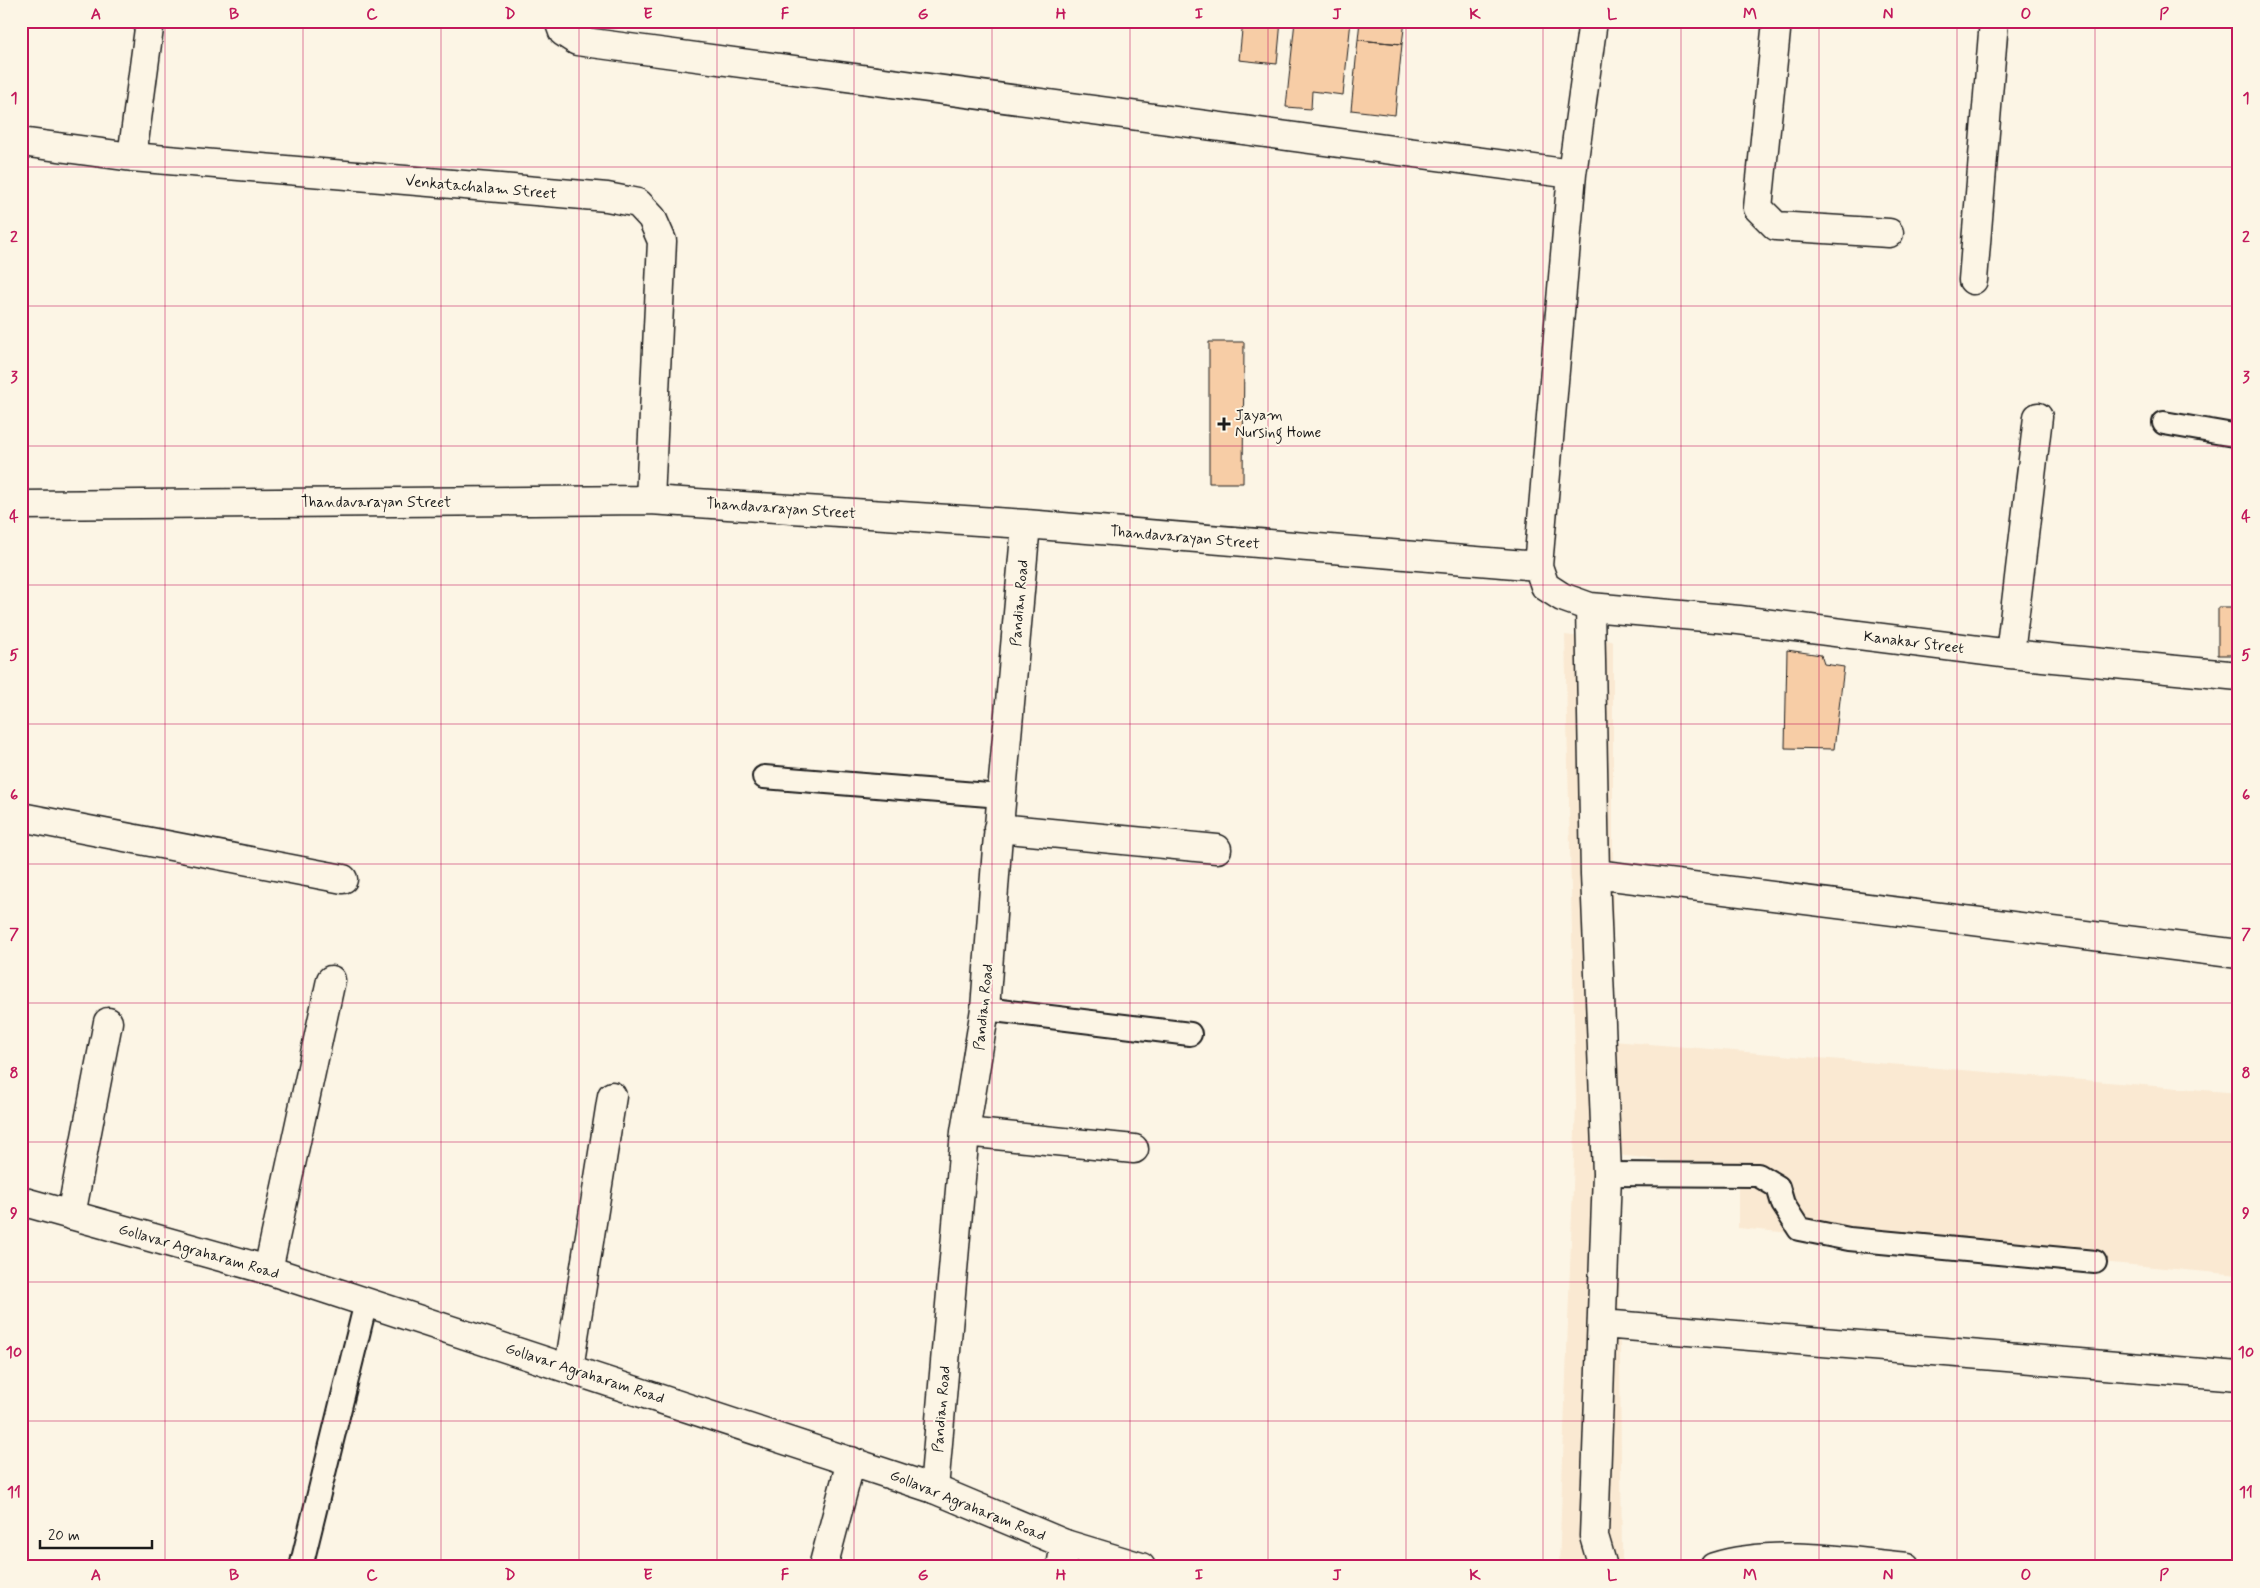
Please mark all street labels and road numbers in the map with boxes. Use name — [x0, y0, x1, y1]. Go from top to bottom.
street label: Venkatachalam Street — [404, 171, 557, 205]
street label: Thandavarayan Street — [301, 493, 451, 513]
street label: Thandavarayan Street — [705, 494, 856, 524]
street label: Thandavarayan Street — [1109, 521, 1260, 554]
street label: Pandian Road — [1006, 559, 1034, 647]
street label: Kanakar Street — [1863, 627, 1966, 659]
street label: Pandian Road — [970, 963, 998, 1051]
street label: Gollavar Agraharam Road — [116, 1219, 281, 1285]
street label: Gollavar Agraharam Road — [502, 1339, 667, 1410]
street label: Pandian Road — [928, 1365, 956, 1453]
street label: Gollavar Agraharam Road — [886, 1466, 1048, 1547]

